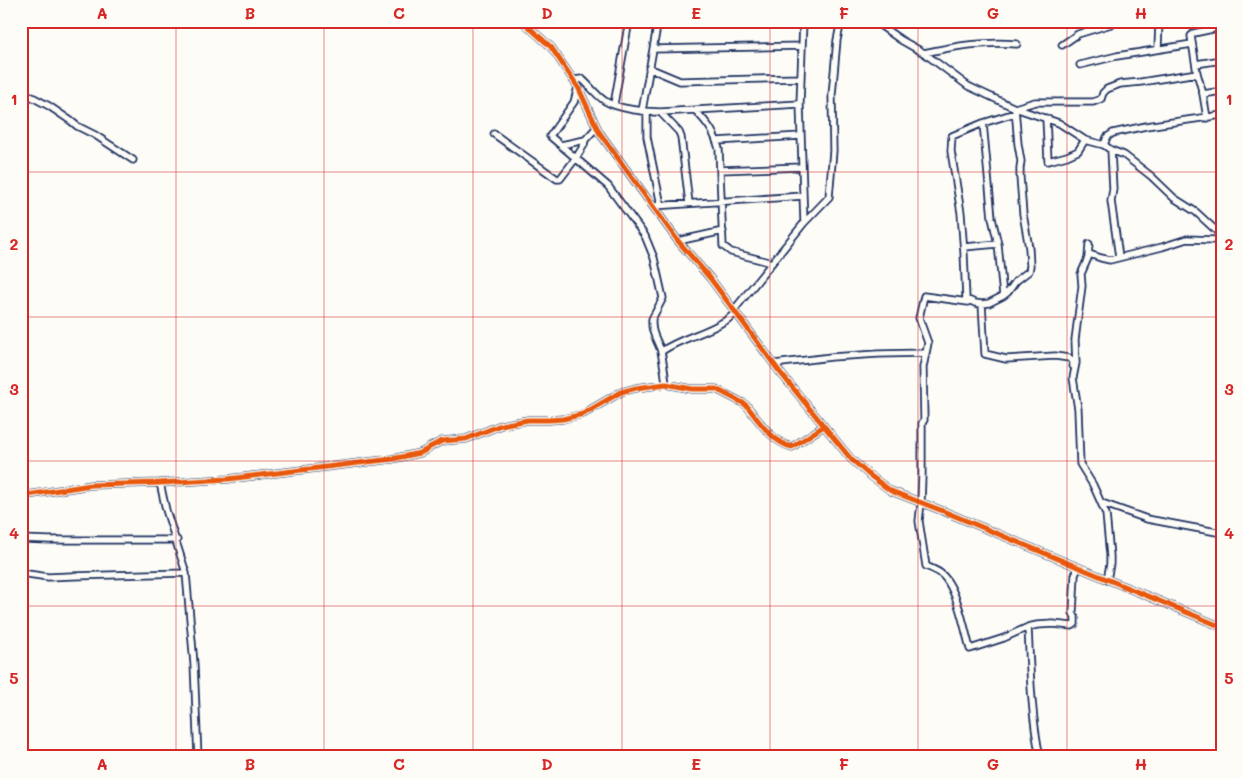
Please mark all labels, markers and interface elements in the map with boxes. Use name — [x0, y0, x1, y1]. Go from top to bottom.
text: A — [96, 2, 108, 23]
text: B — [245, 2, 255, 23]
text: C — [393, 2, 405, 23]
text: D — [541, 2, 553, 23]
text: E — [691, 2, 701, 23]
text: F — [839, 2, 849, 23]
text: G — [987, 2, 999, 23]
text: H — [1135, 2, 1147, 23]
text: 1 — [10, 88, 18, 109]
text: 1 — [1225, 88, 1233, 109]
text: 2 — [10, 233, 19, 254]
text: 2 — [1225, 233, 1234, 254]
text: 3 — [9, 378, 19, 399]
text: 3 — [1224, 378, 1234, 399]
text: 4 — [9, 522, 19, 543]
text: 4 — [1224, 522, 1234, 543]
text: 5 — [9, 667, 19, 688]
text: 5 — [1224, 667, 1234, 688]
text: A — [96, 753, 108, 774]
text: B — [245, 753, 255, 774]
text: C — [393, 753, 405, 774]
text: D — [541, 753, 553, 774]
text: E — [691, 753, 701, 774]
text: F — [839, 753, 849, 774]
text: G — [987, 753, 999, 774]
text: H — [1135, 753, 1147, 774]

